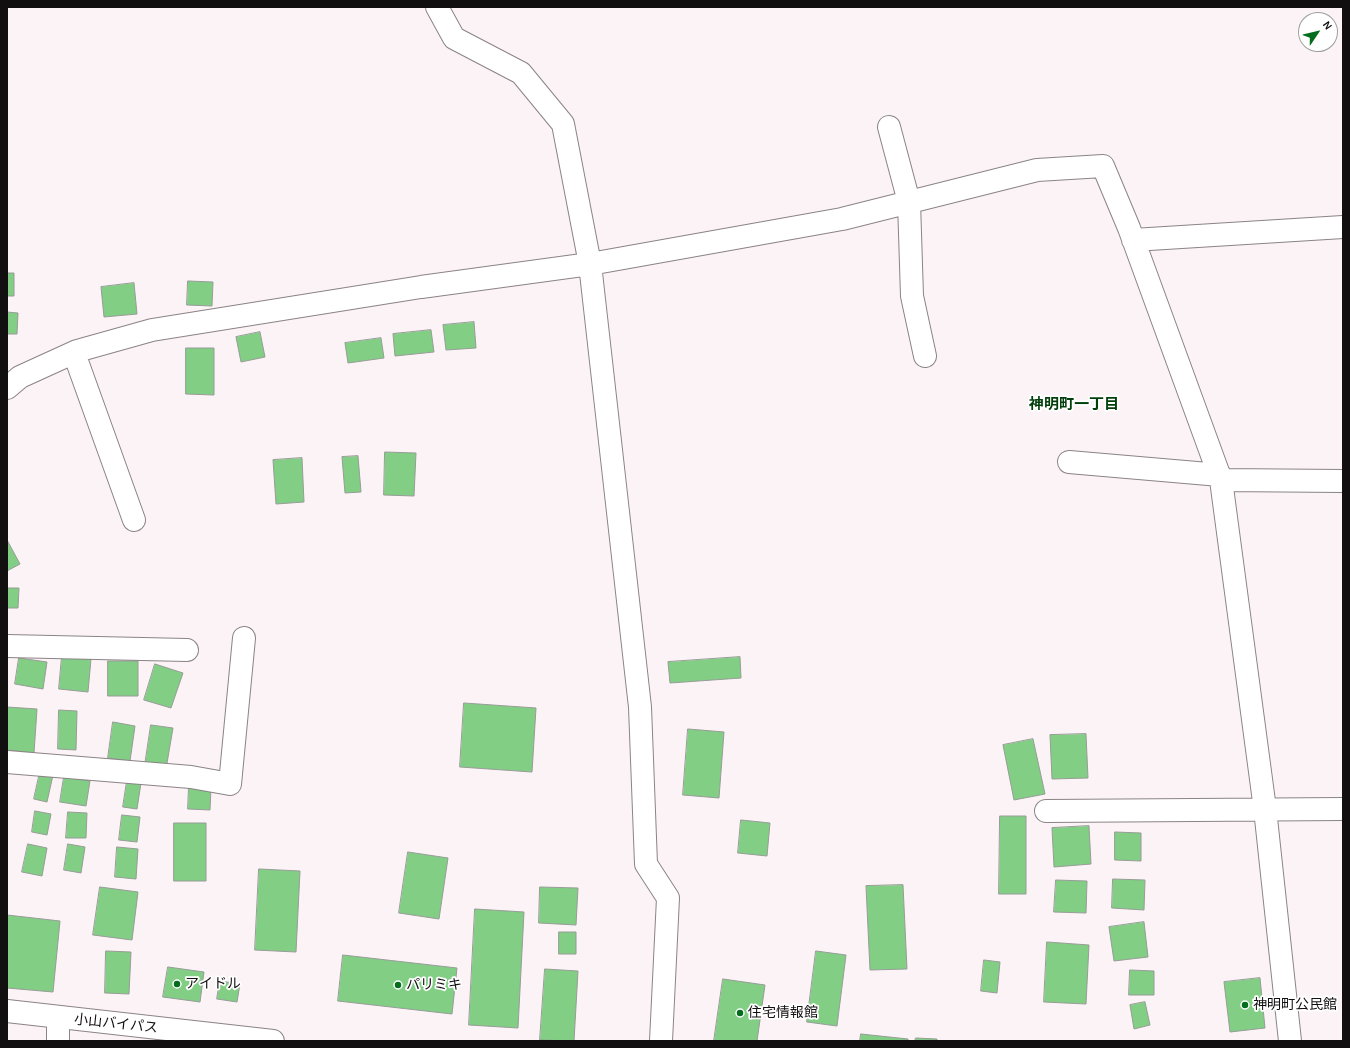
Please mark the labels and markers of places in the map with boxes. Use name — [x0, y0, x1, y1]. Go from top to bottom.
place label: アイドル — [185, 976, 241, 992]
place label: パリミキ — [406, 977, 462, 993]
marker: アイドル — [172, 979, 182, 989]
marker: パリミキ — [393, 980, 403, 990]
place label: 神明町公民館 — [1253, 997, 1337, 1013]
marker: 神明町公民館 — [1240, 1000, 1250, 1010]
place label: 住宅情報館 — [748, 1005, 818, 1021]
marker: 住宅情報館 — [735, 1008, 745, 1018]

